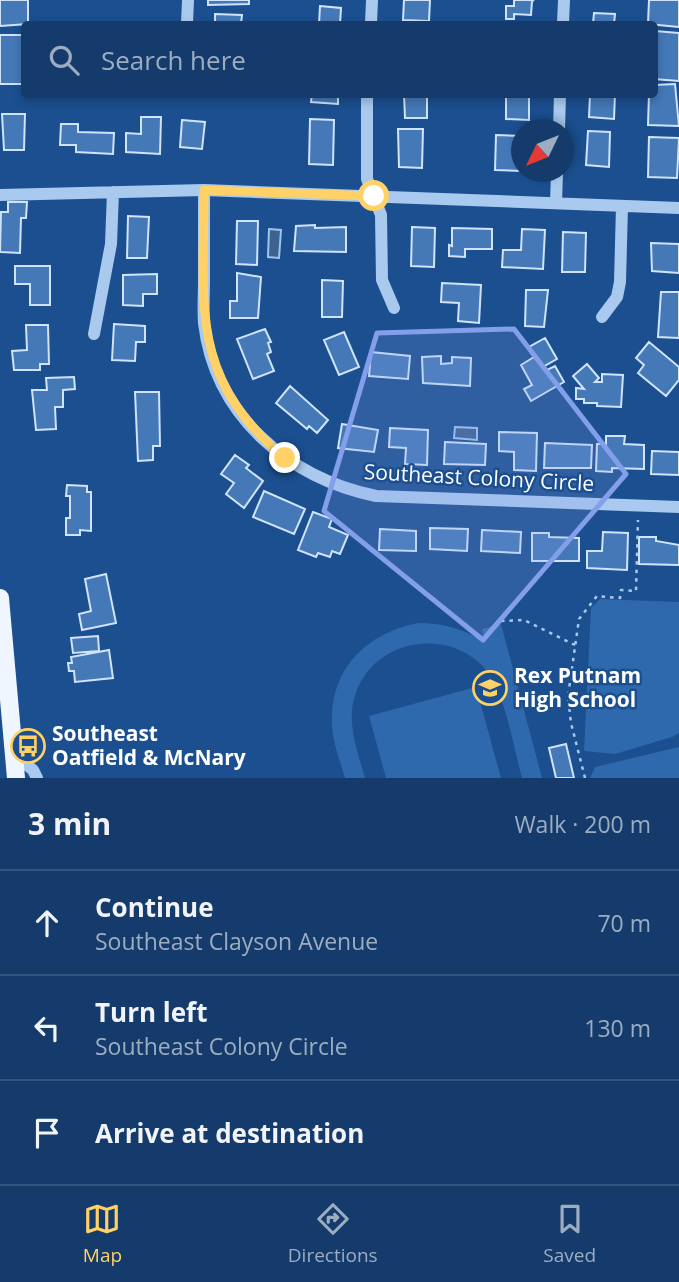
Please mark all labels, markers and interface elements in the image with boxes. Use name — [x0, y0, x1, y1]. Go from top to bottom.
search box — [21, 21, 658, 98]
icon: search — [45, 41, 83, 79]
text: Search here — [101, 42, 246, 78]
north arrow — [511, 119, 574, 182]
route start — [358, 180, 389, 211]
route end — [269, 442, 300, 473]
street label: Southeast Colony Circle — [363, 457, 595, 497]
place label: Rex Putnam High School — [514, 661, 641, 713]
school or university icon: Rex Putnam High School — [471, 669, 509, 707]
place label: Southeast Oatfield & McNary — [52, 719, 246, 771]
bus stop icon: Southeast Oatfield & McNary — [9, 727, 47, 765]
text: 3 min — [28, 803, 111, 844]
text: Walk · 200 m — [514, 808, 651, 840]
text: Continue — [95, 889, 214, 925]
icon: ahead — [28, 904, 66, 942]
text: 70 m — [597, 907, 651, 939]
text: Southeast Clayson Avenue — [95, 925, 378, 957]
text: Turn left — [95, 994, 207, 1030]
icon: left — [28, 1009, 66, 1047]
text: 130 m — [584, 1012, 651, 1044]
text: Southeast Colony Circle — [95, 1030, 348, 1062]
icon: arrive — [28, 1114, 66, 1152]
text: Arrive at destination — [95, 1115, 364, 1151]
tab: Map — [83, 1200, 122, 1268]
tab: Directions — [288, 1200, 378, 1268]
tab: Saved — [543, 1200, 596, 1268]

